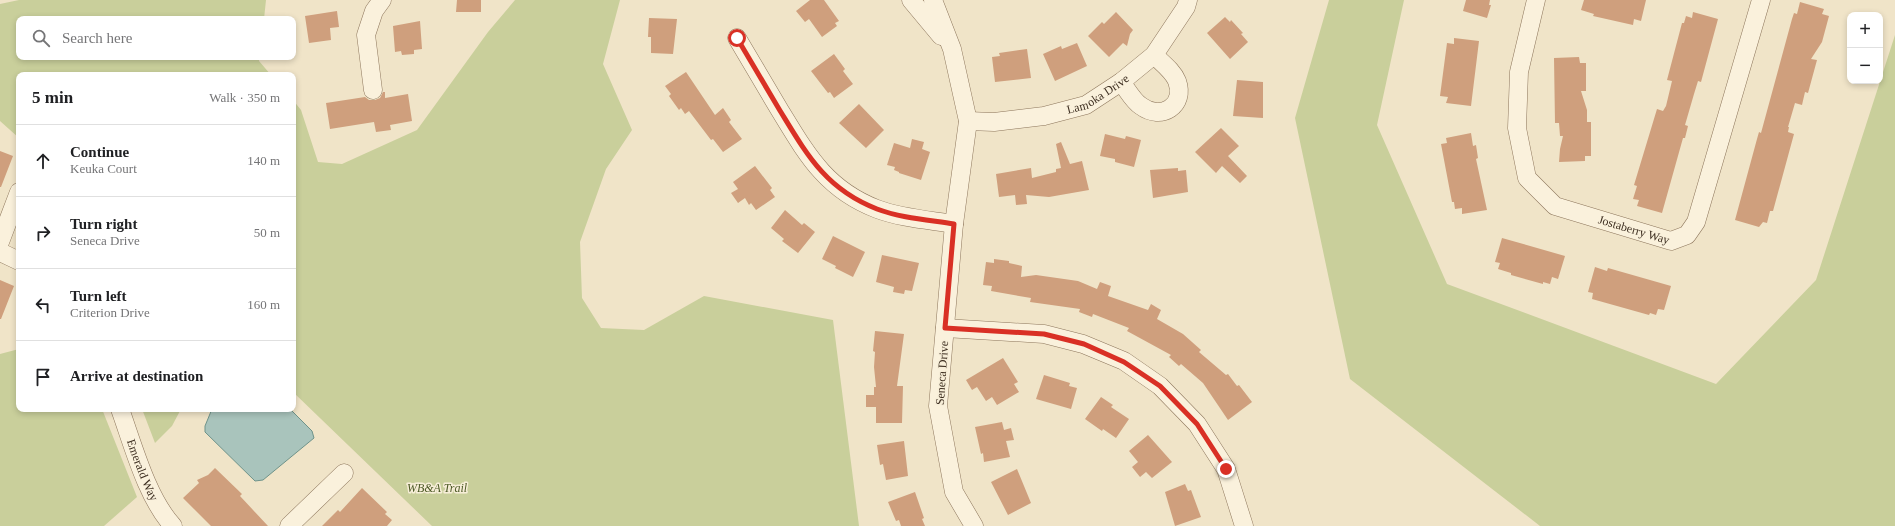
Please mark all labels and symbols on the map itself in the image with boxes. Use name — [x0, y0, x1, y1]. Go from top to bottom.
route start — [728, 29, 746, 47]
street label: Lamoka Drive — [1065, 71, 1132, 117]
street label: Jostaberry Way — [1597, 212, 1671, 247]
street label: Seneca Drive — [933, 340, 951, 406]
street label: Emerald Way — [124, 437, 161, 503]
route end — [1217, 460, 1235, 478]
park label: WB&A Trail — [407, 481, 468, 495]

